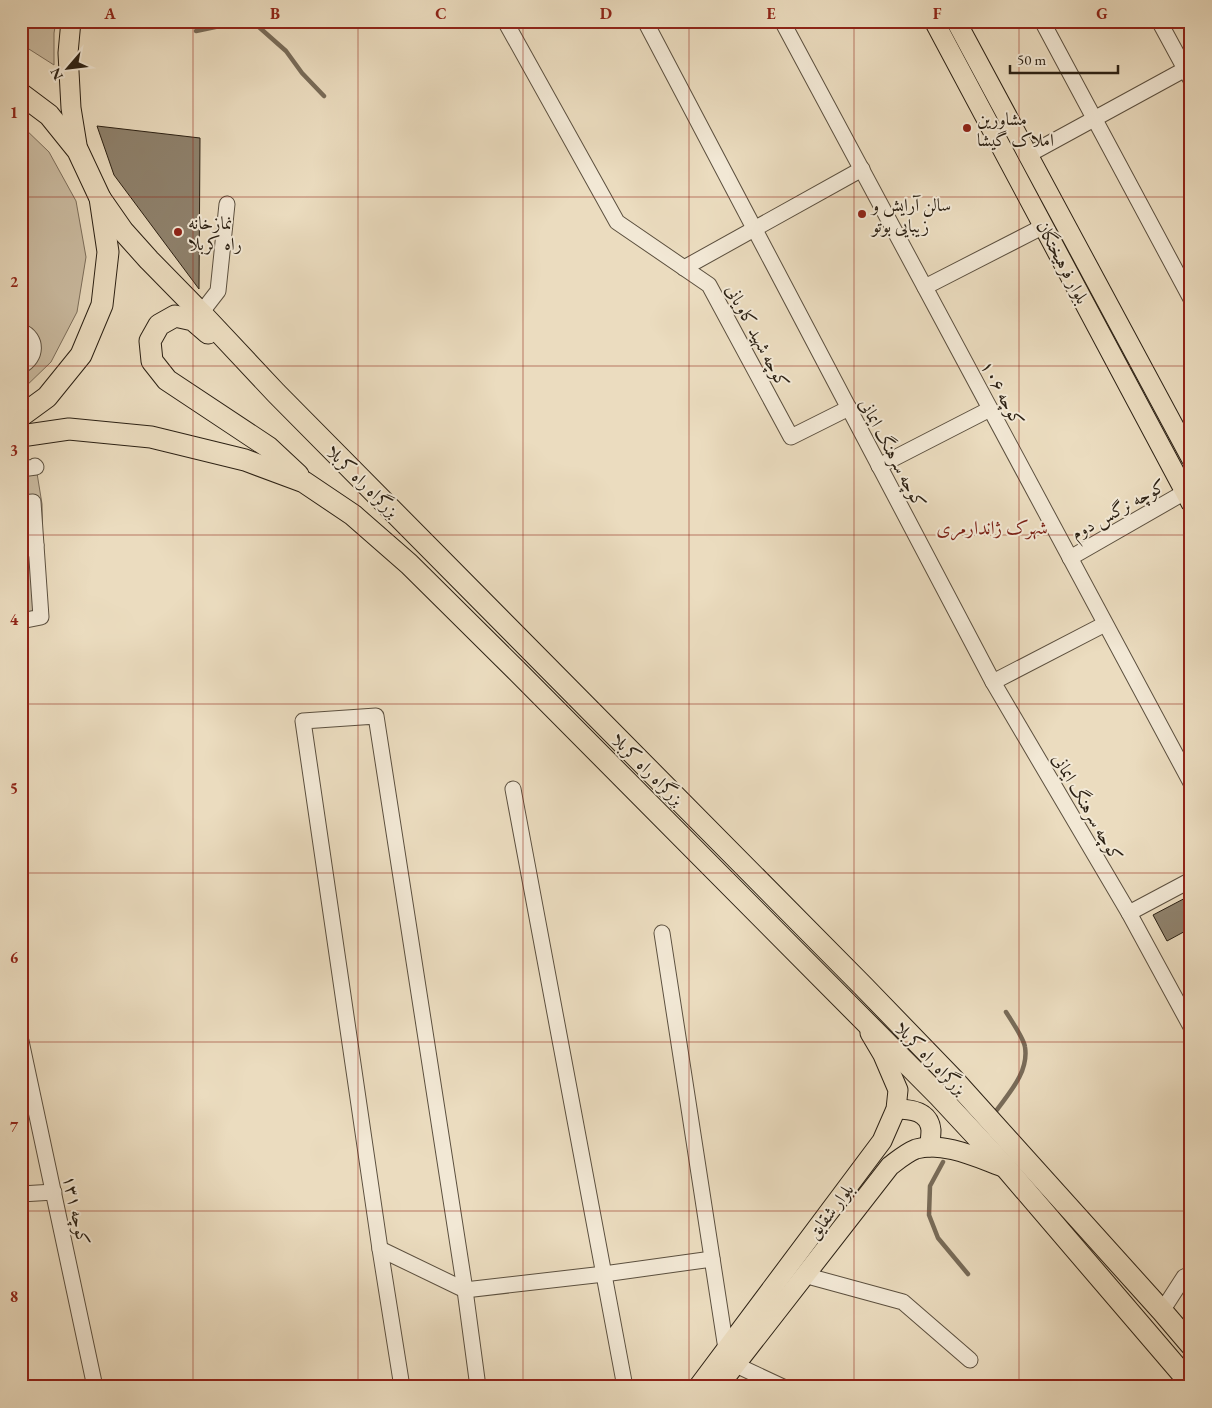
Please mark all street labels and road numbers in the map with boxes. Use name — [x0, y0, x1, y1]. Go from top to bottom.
street label: بلوار فرهیختگان — [1031, 216, 1095, 308]
street label: کوچه شهید کاویانی — [719, 280, 795, 393]
street label: کوچه ۱۰۶ — [974, 356, 1030, 431]
street label: کوچه سرهنگ ایمانی — [853, 394, 932, 513]
street label: بزرگراه راه کربلا — [322, 440, 404, 522]
street label: کوچه نرگس دوم — [1067, 474, 1172, 549]
street label: بزرگراه راه کربلا — [607, 728, 689, 810]
street label: کوچه سرهنگ ایمانی — [1046, 749, 1128, 866]
street label: بزرگراه راه کربلا — [890, 1016, 972, 1100]
street label: کوچه ۱۳۱ — [56, 1173, 96, 1248]
street label: بلوار شقایق — [802, 1179, 858, 1243]

